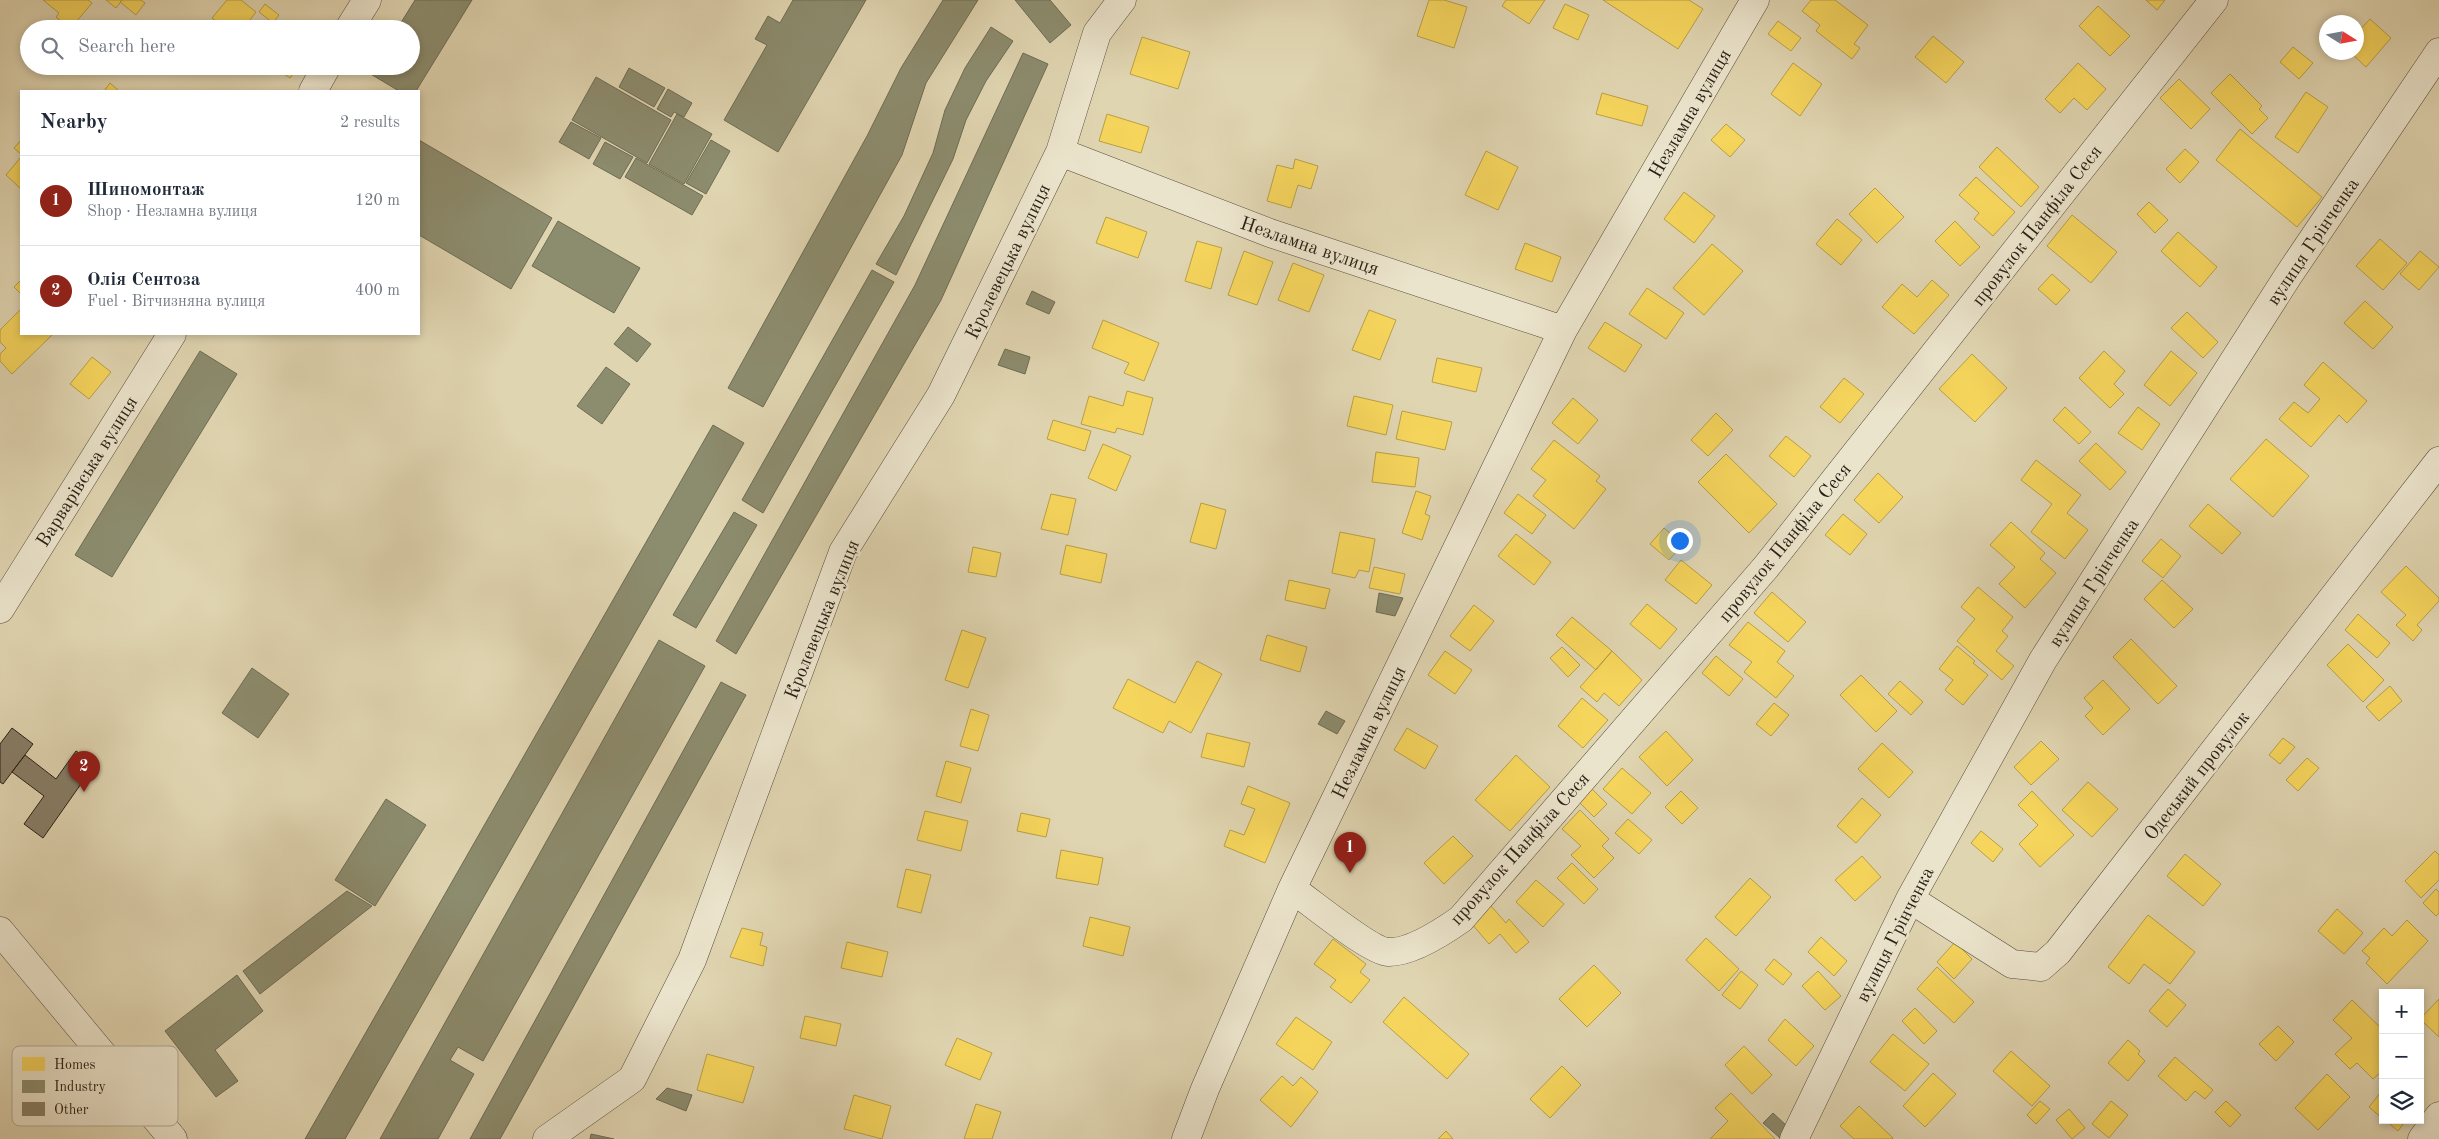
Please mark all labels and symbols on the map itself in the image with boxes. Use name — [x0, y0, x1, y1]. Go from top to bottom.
north arrow — [2319, 15, 2364, 60]
street label: Незламна вулиця — [1647, 47, 1736, 182]
street label: провулок Панфіла Сеся — [1969, 143, 2107, 310]
street label: вулиця Грінченка — [2265, 175, 2364, 309]
street label: Кролевецька вулиця — [963, 181, 1055, 343]
street label: Незламна вулиця — [1237, 215, 1381, 280]
street label: Варварівська вулиця — [34, 394, 142, 551]
street label: провулок Панфіла Сеся — [1716, 461, 1856, 627]
street label: вулиця Грінченка — [2047, 515, 2144, 651]
your location — [1667, 528, 1693, 554]
street label: Кролевецька вулиця — [783, 537, 864, 702]
street label: Незламна вулиця — [1330, 664, 1411, 803]
street label: Одеський провулок — [2142, 708, 2254, 845]
pin: 2 — [68, 751, 100, 792]
street label: провулок Панфіла Сеся — [1448, 770, 1594, 930]
pin: 1 — [1334, 832, 1366, 873]
street label: вулиця Грінченка — [1854, 864, 1939, 1006]
legend — [12, 1046, 178, 1126]
text: Homes — [54, 1058, 96, 1072]
text: Industry — [54, 1080, 107, 1094]
text: Other — [54, 1103, 89, 1117]

